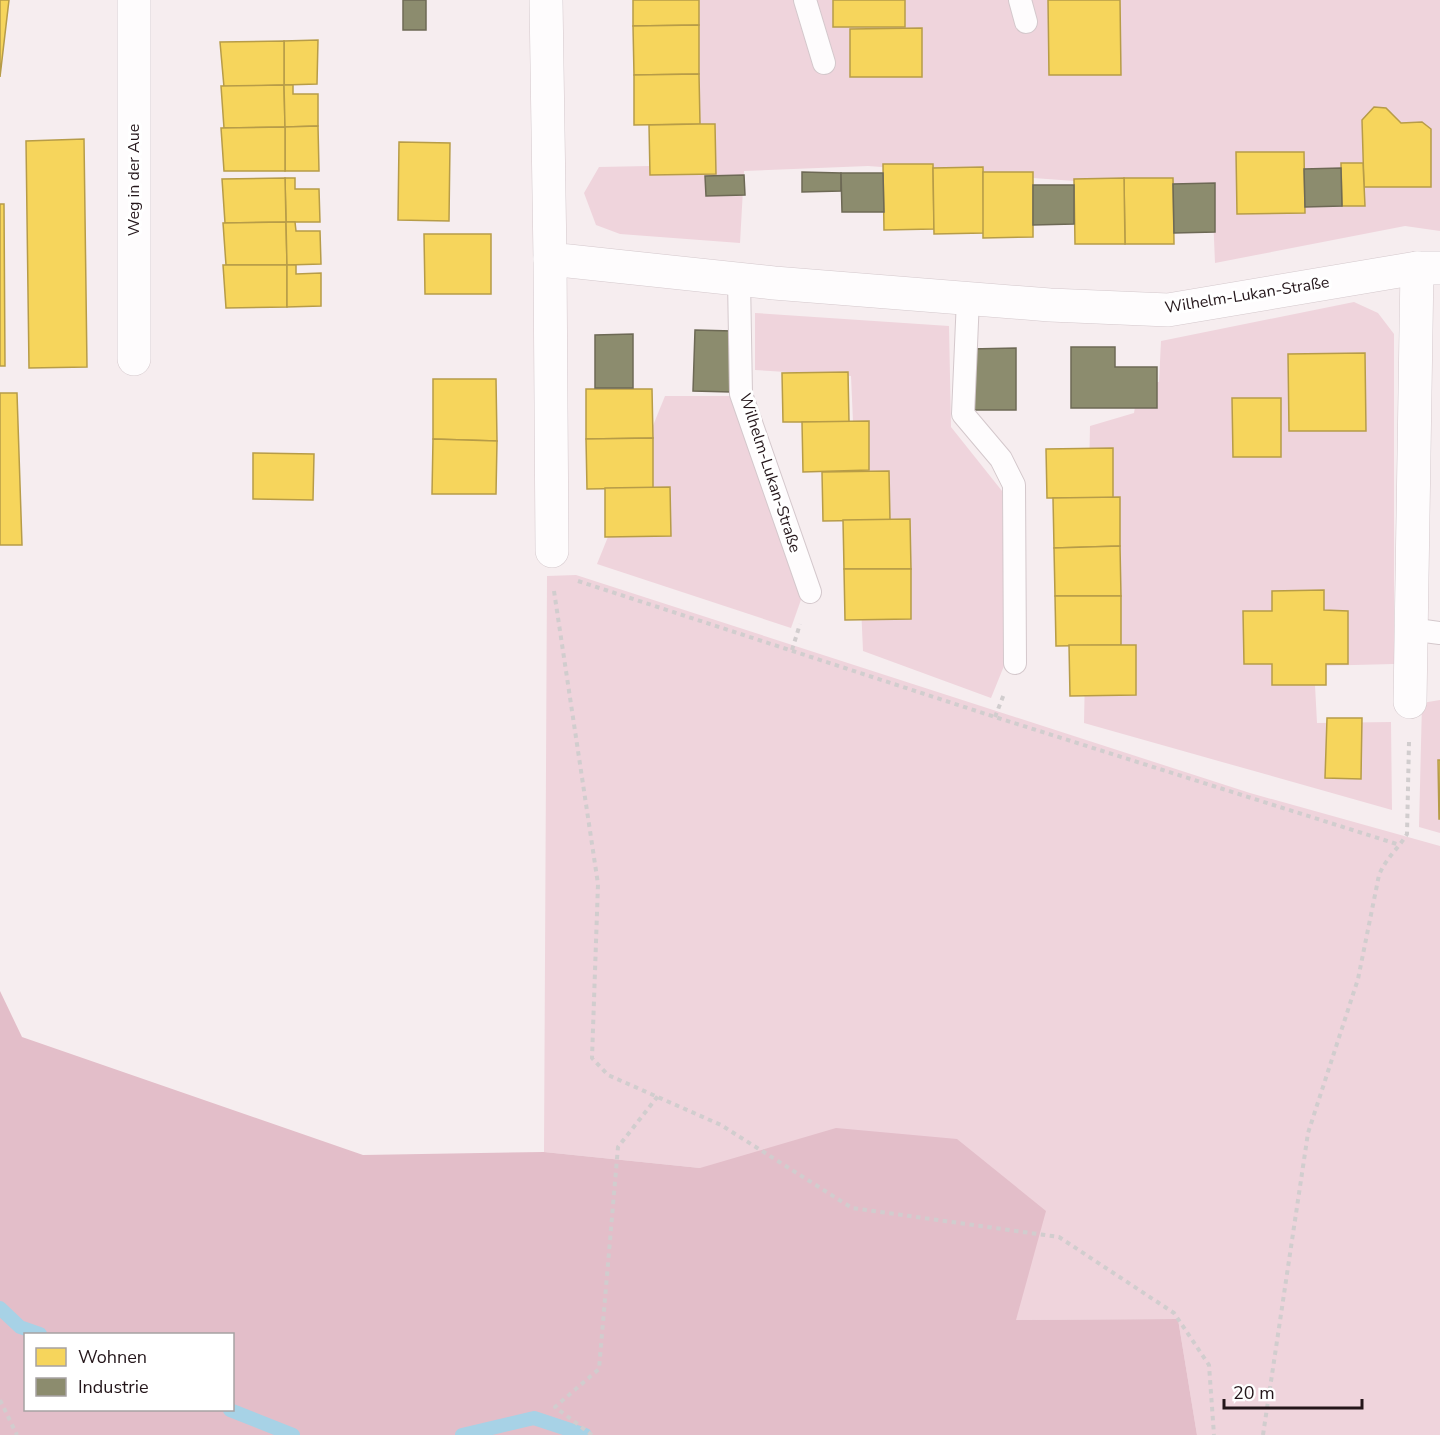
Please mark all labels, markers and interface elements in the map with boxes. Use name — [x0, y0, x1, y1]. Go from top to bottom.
street label: Weg in der Aue — [123, 124, 145, 236]
street label: Wilhelm-Lukan-Straße — [1163, 271, 1331, 319]
street label: Wilhelm-Lukan-Straße — [734, 391, 806, 555]
legend — [24, 1333, 234, 1411]
text: Wohnen — [78, 1345, 147, 1369]
scale bar — [1224, 1372, 1362, 1410]
text: Industrie — [78, 1375, 149, 1399]
text: 20 m — [1233, 1381, 1275, 1405]

